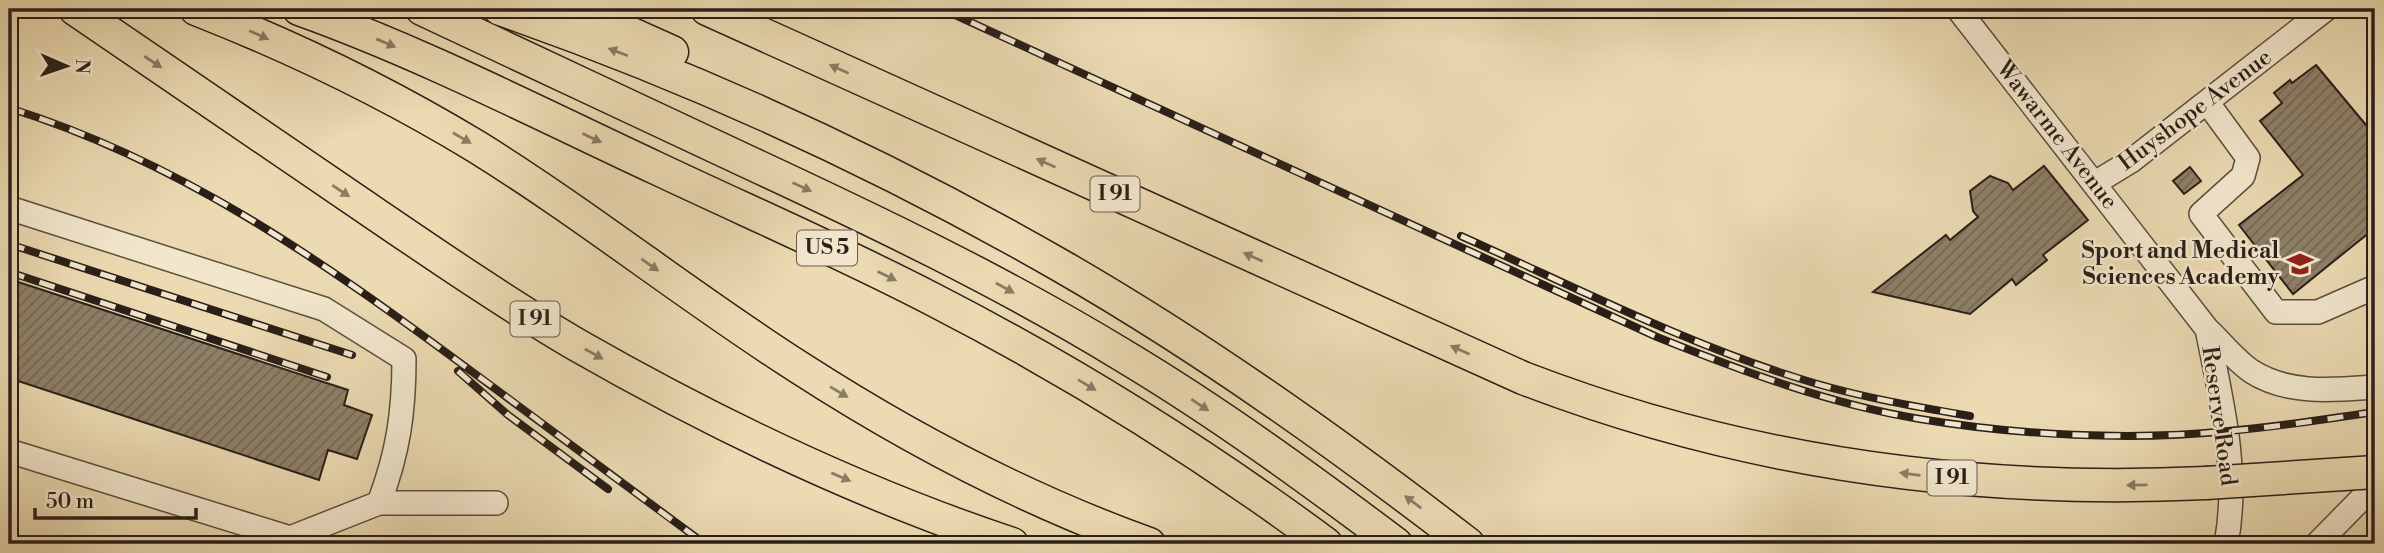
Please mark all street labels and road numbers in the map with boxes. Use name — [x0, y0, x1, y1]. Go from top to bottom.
street label: Huyshope Avenue — [2113, 43, 2277, 177]
street label: Wawarme Avenue — [1990, 54, 2124, 215]
road number: I 91 — [1090, 176, 1140, 212]
road number: US 5 — [797, 230, 857, 266]
road number: I 91 — [510, 302, 560, 336]
street label: Reserve Road — [2195, 344, 2243, 488]
road number: I 91 — [1927, 461, 1976, 496]

